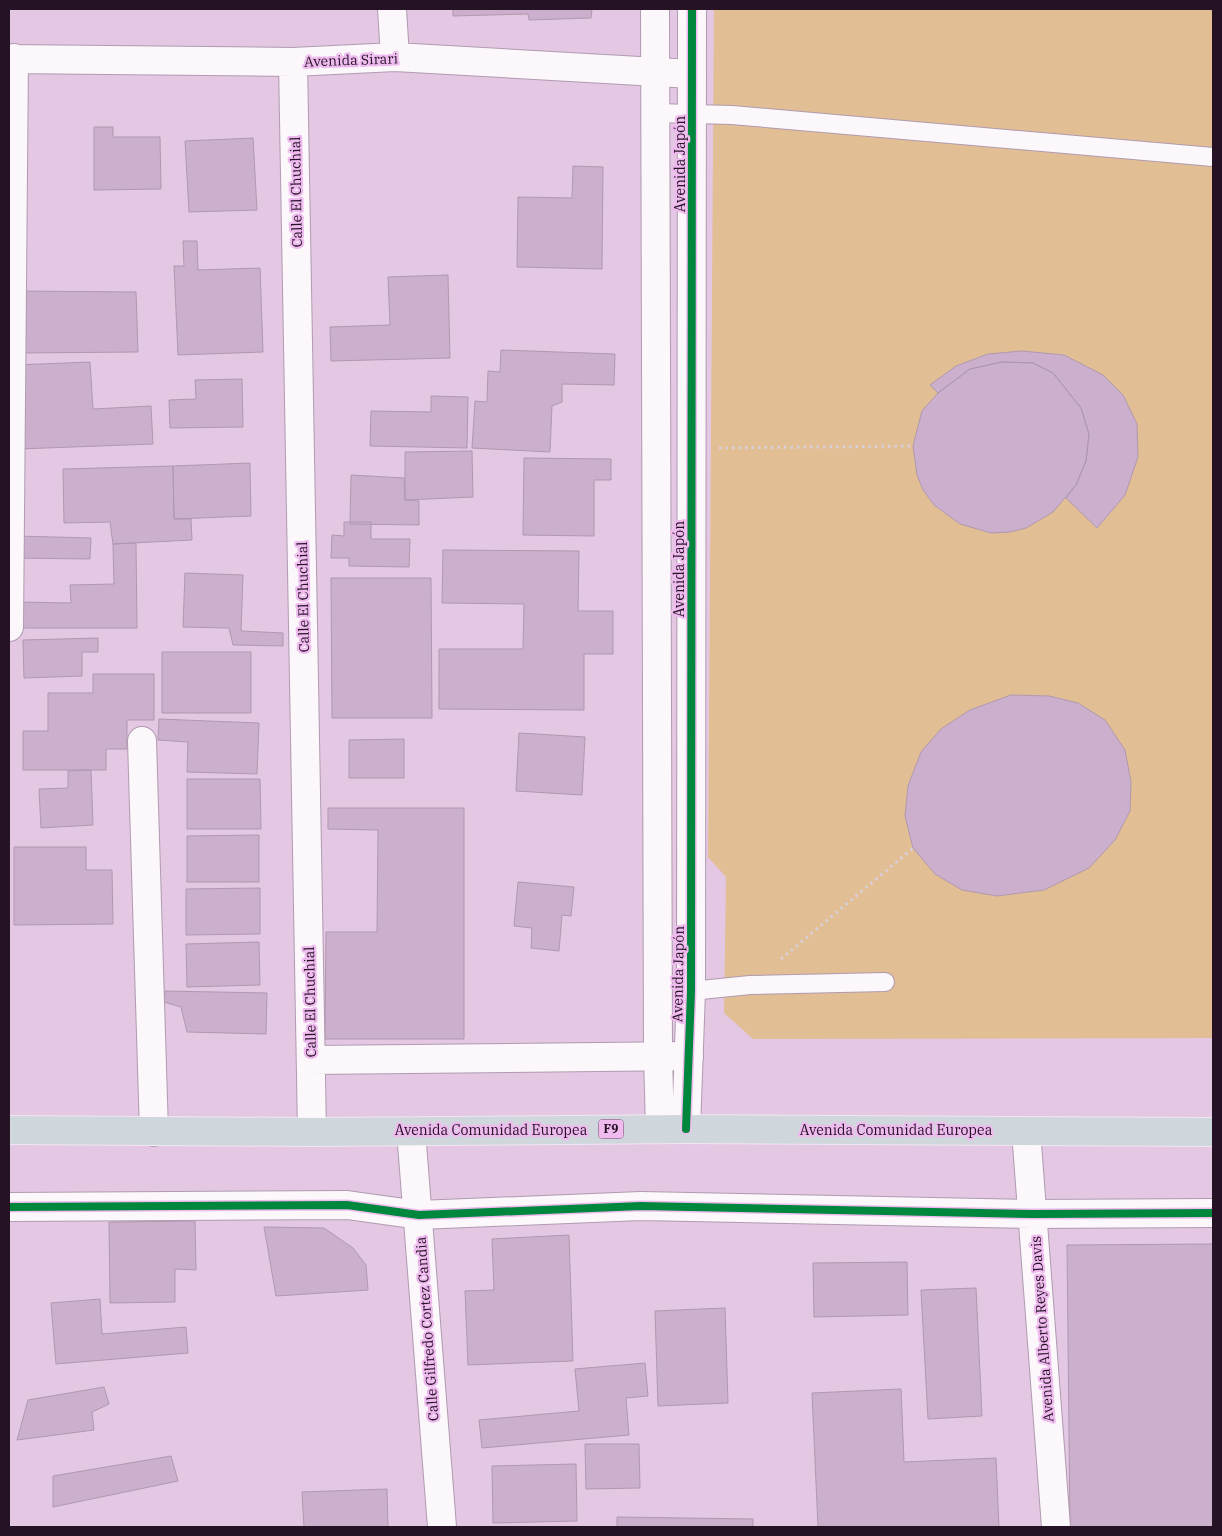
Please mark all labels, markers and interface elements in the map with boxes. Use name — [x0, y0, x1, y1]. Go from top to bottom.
street label: Avenida Sirari — [304, 49, 398, 71]
street label: Avenida Japón — [671, 116, 689, 212]
street label: Calle El Chuchial — [286, 136, 306, 248]
street label: Avenida Japón — [670, 521, 688, 617]
street label: Calle El Chuchial — [293, 541, 313, 653]
street label: Avenida Japón — [668, 926, 688, 1022]
street label: Calle El Chuchial — [300, 946, 320, 1058]
road number: F9 — [598, 1120, 624, 1138]
street label: Avenida Comunidad Europea — [395, 1121, 588, 1139]
street label: Avenida Comunidad Europea — [800, 1121, 993, 1139]
street label: Avenida Alberto Reyes Davis — [1027, 1235, 1057, 1423]
street label: Calle Gilfredo Cortez Candia — [412, 1236, 442, 1422]

